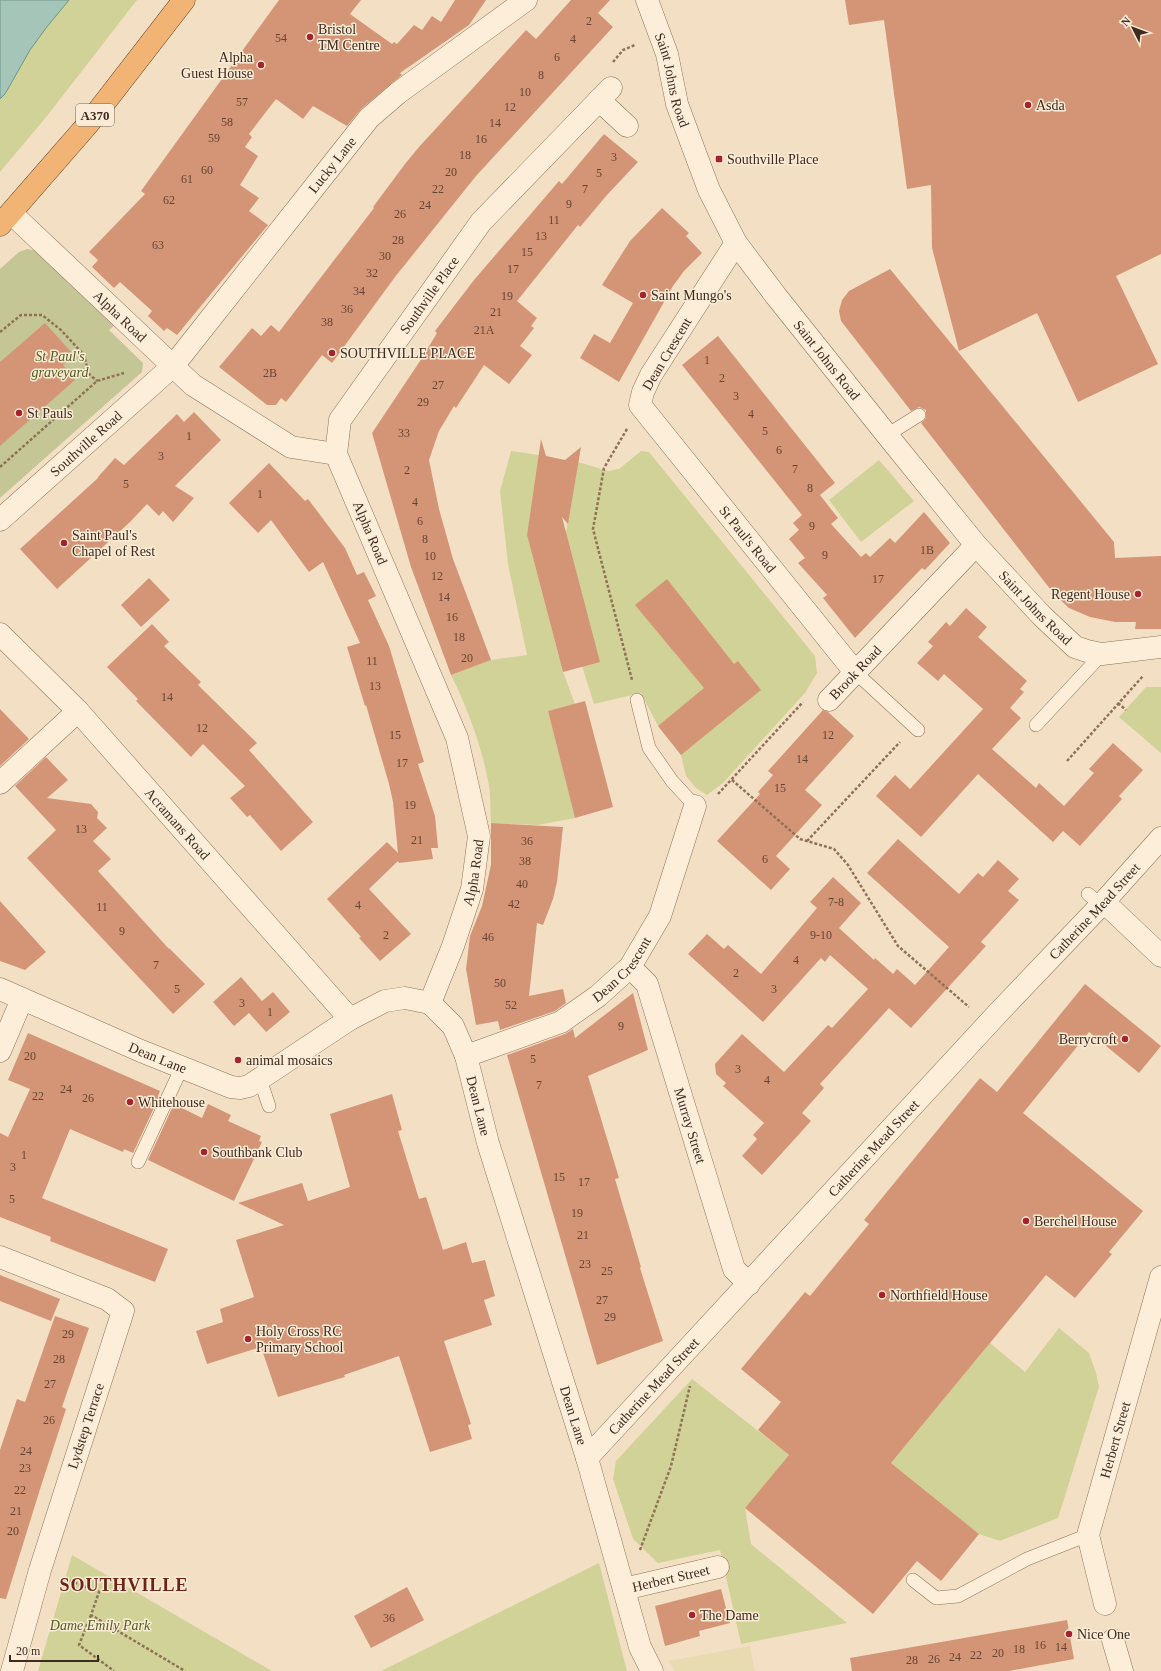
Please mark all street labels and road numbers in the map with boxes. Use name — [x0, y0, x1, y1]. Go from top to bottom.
street label: Saint Johns Road — [652, 31, 692, 129]
road number: A370 — [76, 104, 114, 126]
street label: Lucky Lane — [305, 134, 359, 196]
street label: Southville Place — [396, 253, 462, 336]
street label: Alpha Road — [90, 287, 150, 345]
street label: Dean Crescent — [639, 315, 695, 393]
street label: Saint Johns Road — [791, 317, 863, 403]
street label: Southville Road — [47, 408, 125, 479]
street label: Alpha Road — [350, 499, 390, 567]
street label: St Paul's Road — [717, 503, 779, 575]
street label: Saint Johns Road — [996, 568, 1075, 648]
street label: Brook Road — [826, 643, 884, 702]
street label: Acramans Road — [142, 785, 213, 862]
street label: Alpha Road — [459, 838, 486, 908]
street label: Catherine Mead Street — [1046, 860, 1143, 962]
street label: Dean Crescent — [589, 934, 654, 1005]
street label: Dean Lane — [126, 1039, 189, 1076]
street label: Dean Lane — [464, 1074, 493, 1137]
street label: Murray Street — [672, 1086, 709, 1165]
street label: Catherine Mead Street — [825, 1097, 922, 1199]
street label: Catherine Mead Street — [605, 1335, 702, 1437]
street label: Lydstep Terrace — [65, 1381, 107, 1471]
street label: Dean Lane — [557, 1384, 590, 1447]
street label: Herbert Street — [1097, 1400, 1133, 1480]
street label: Herbert Street — [631, 1562, 711, 1594]

